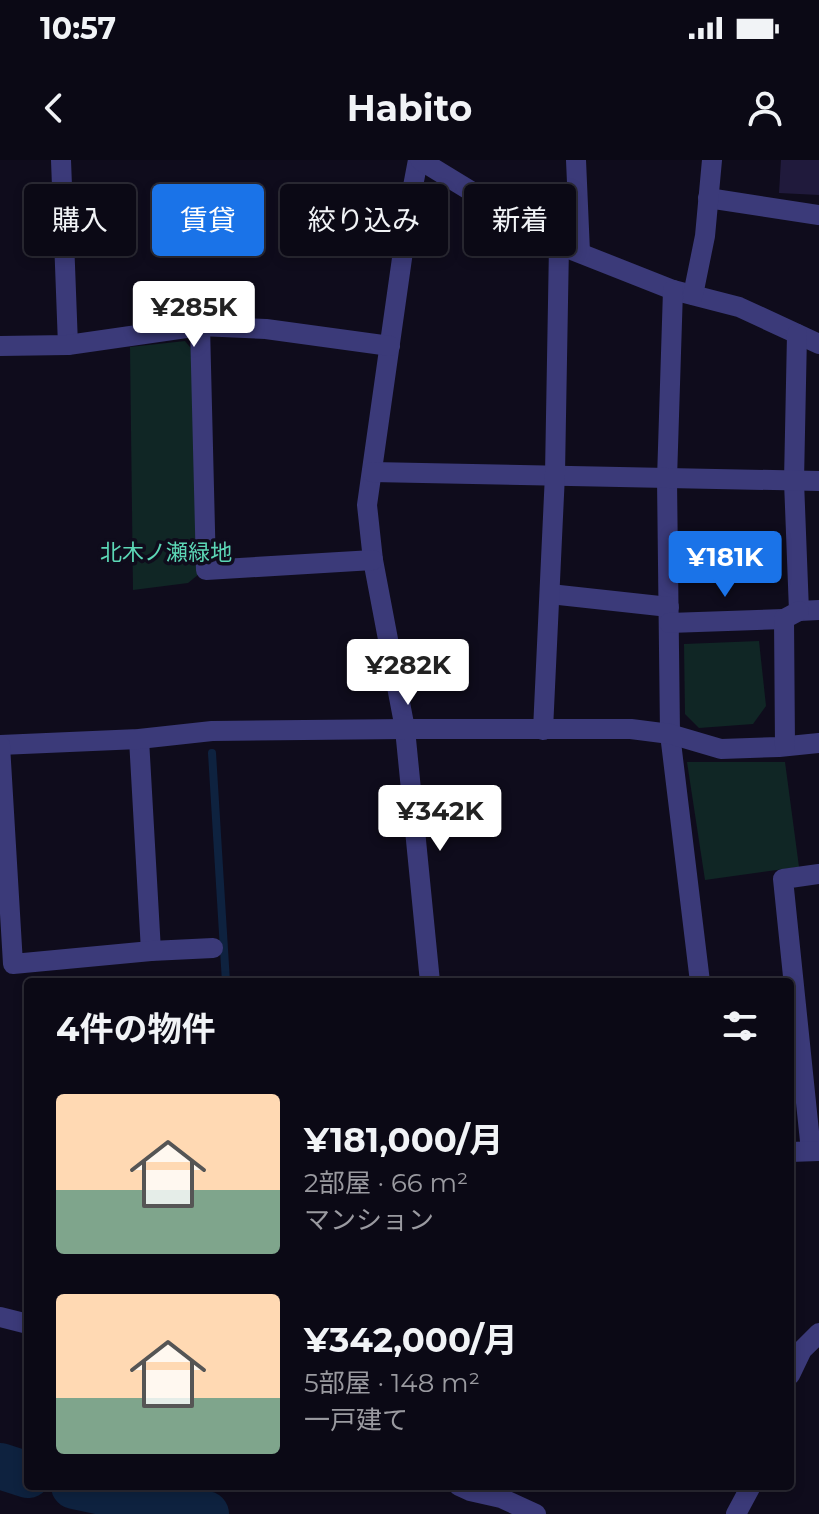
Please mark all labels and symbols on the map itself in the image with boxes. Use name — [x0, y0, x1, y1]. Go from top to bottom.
pin: ¥285K — [138, 281, 250, 349]
pin: ¥181K — [669, 531, 781, 599]
park label: 北木ノ瀬緑地 — [100, 539, 232, 566]
pin: ¥282K — [352, 639, 464, 707]
pin: ¥342K — [384, 785, 496, 853]

